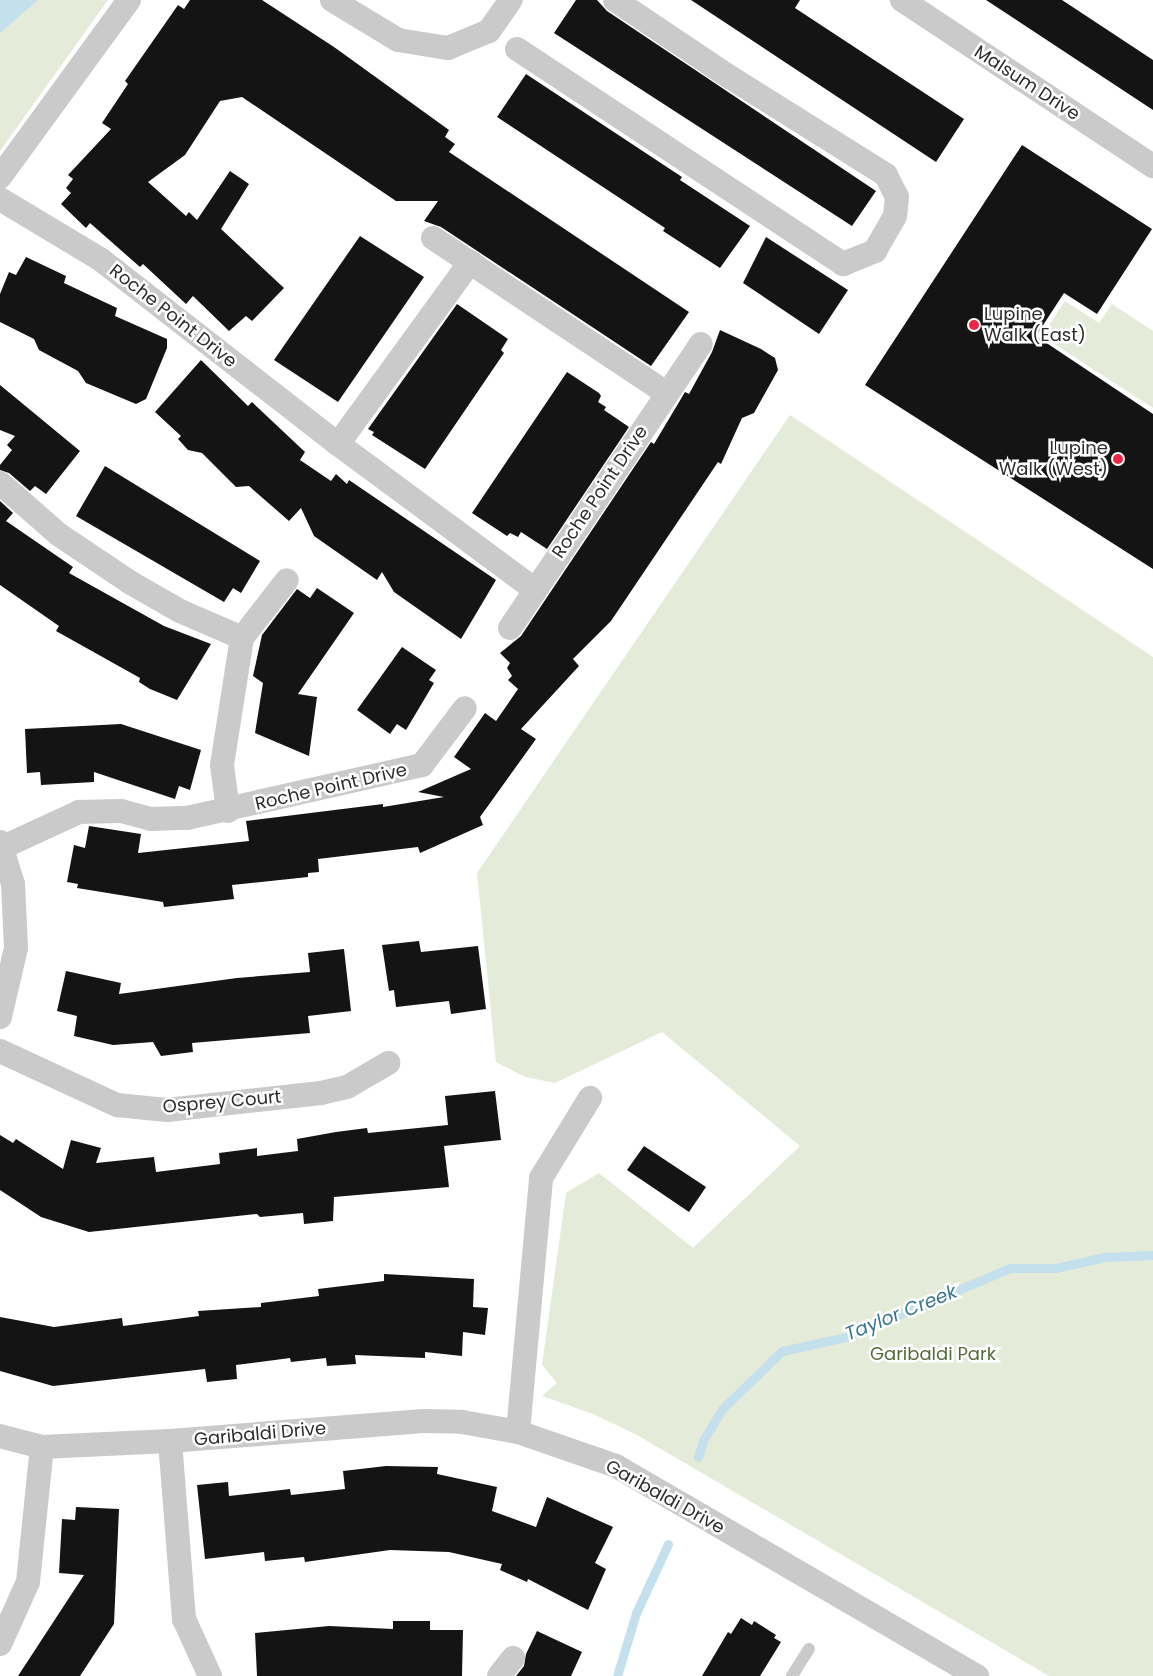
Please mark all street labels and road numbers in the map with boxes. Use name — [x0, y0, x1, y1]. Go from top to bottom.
street label: Malsum Drive — [970, 41, 1084, 125]
street label: Roche Point Drive — [105, 260, 241, 372]
street label: Roche Point Drive — [548, 422, 652, 562]
street label: Roche Point Drive — [253, 759, 409, 815]
street label: Osprey Court — [162, 1086, 282, 1118]
street label: Garibaldi Drive — [193, 1417, 327, 1451]
street label: Garibaldi Drive — [602, 1455, 728, 1539]

